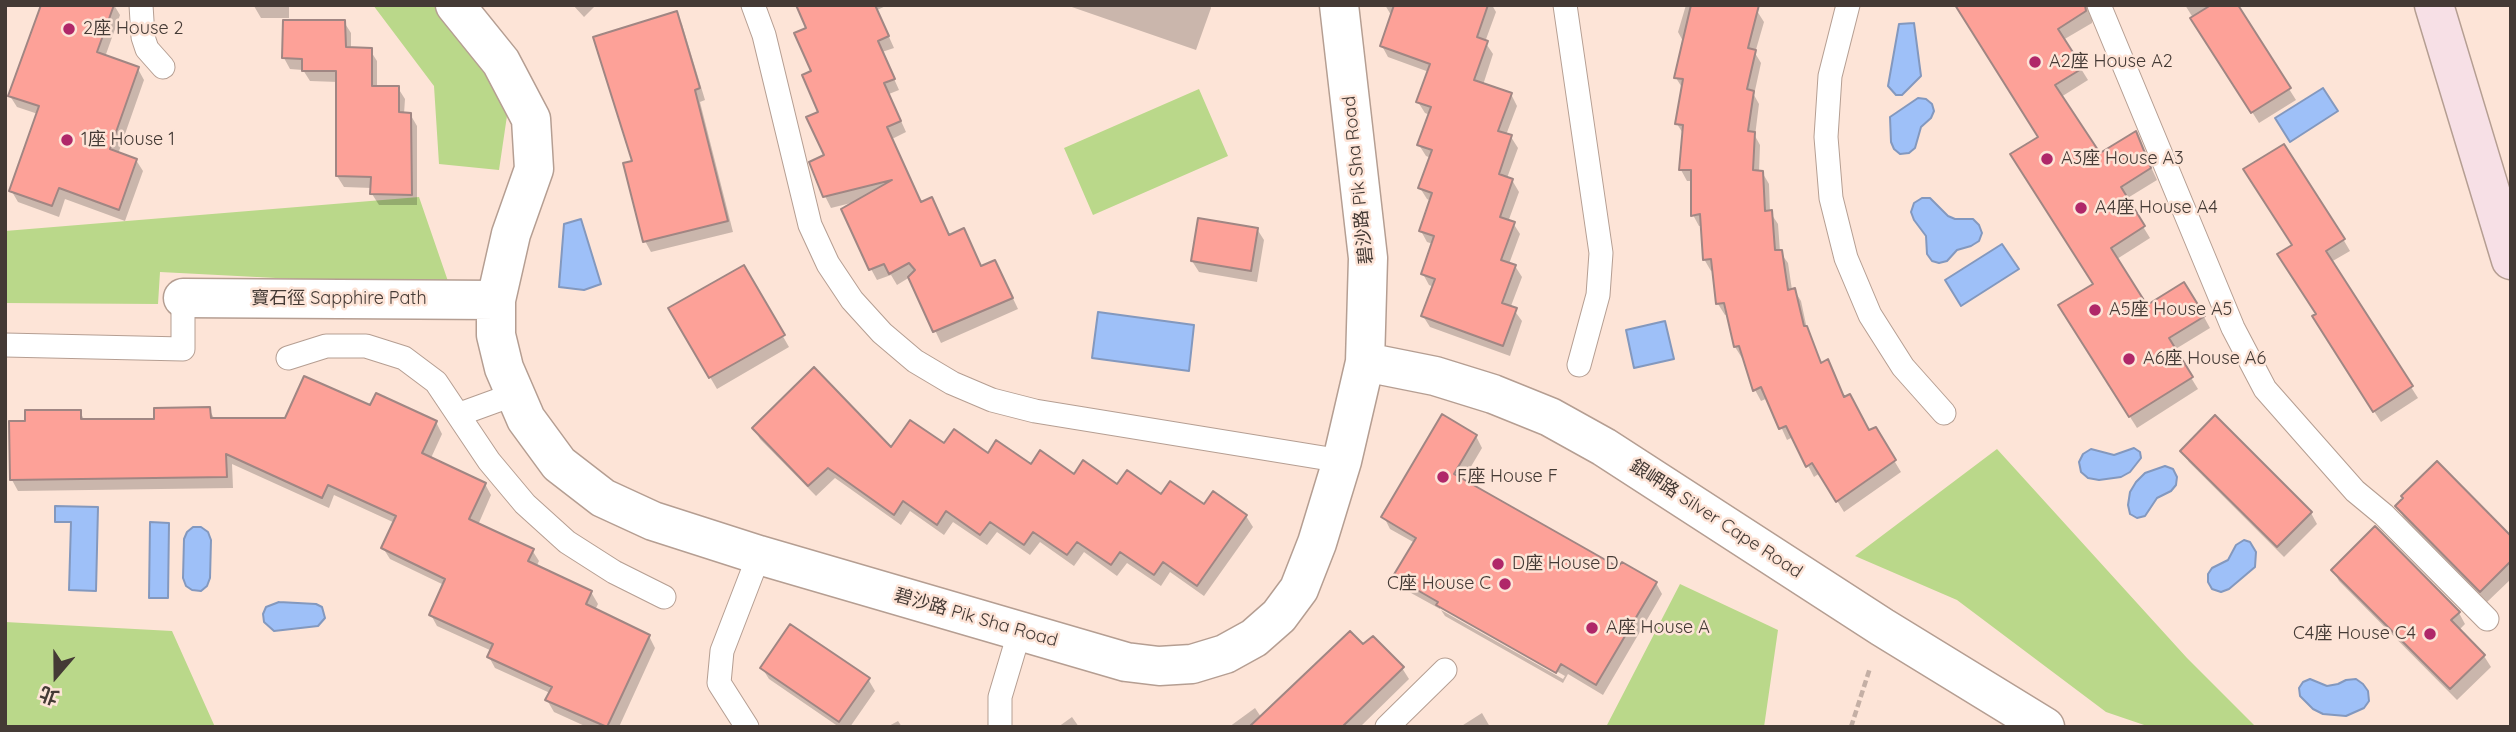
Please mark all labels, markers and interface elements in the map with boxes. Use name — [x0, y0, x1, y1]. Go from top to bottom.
place label: 2座 House 2 — [83, 18, 183, 40]
marker: 2座 House 2 — [61, 21, 77, 37]
place label: A2座 House A2 — [2049, 51, 2173, 73]
marker: A2座 House A2 — [2027, 54, 2043, 70]
street label: 碧沙路 Pik Sha Road — [1338, 95, 1378, 265]
place label: 1座 House 1 — [81, 129, 175, 151]
marker: 1座 House 1 — [59, 132, 75, 148]
place label: A3座 House A3 — [2061, 148, 2184, 170]
marker: A3座 House A3 — [2039, 151, 2055, 167]
place label: A4座 House A4 — [2095, 197, 2218, 219]
marker: A4座 House A4 — [2073, 200, 2089, 216]
street label: 寶石徑 Sapphire Path — [251, 288, 427, 310]
place label: A5座 House A5 — [2109, 299, 2232, 321]
marker: A5座 House A5 — [2087, 302, 2103, 318]
place label: A6座 House A6 — [2143, 348, 2266, 370]
marker: A6座 House A6 — [2121, 351, 2137, 367]
street label: 銀岬路 Silver Cape Road — [1626, 455, 1806, 583]
place label: F座 House F — [1457, 466, 1558, 488]
marker: F座 House F — [1435, 469, 1451, 485]
place label: D座 House D — [1512, 553, 1618, 575]
marker: D座 House D — [1490, 556, 1506, 572]
place label: C座 House C — [1387, 573, 1491, 595]
marker: C座 House C — [1497, 576, 1513, 592]
street label: 碧沙路 Pik Sha Road — [892, 584, 1060, 652]
place label: A座 House A — [1606, 617, 1710, 639]
marker: A座 House A — [1584, 620, 1600, 636]
place label: C4座 House C4 — [2293, 623, 2416, 645]
marker: C4座 House C4 — [2422, 626, 2438, 642]
north arrow — [21, 641, 91, 711]
text: 北 — [36, 681, 62, 710]

